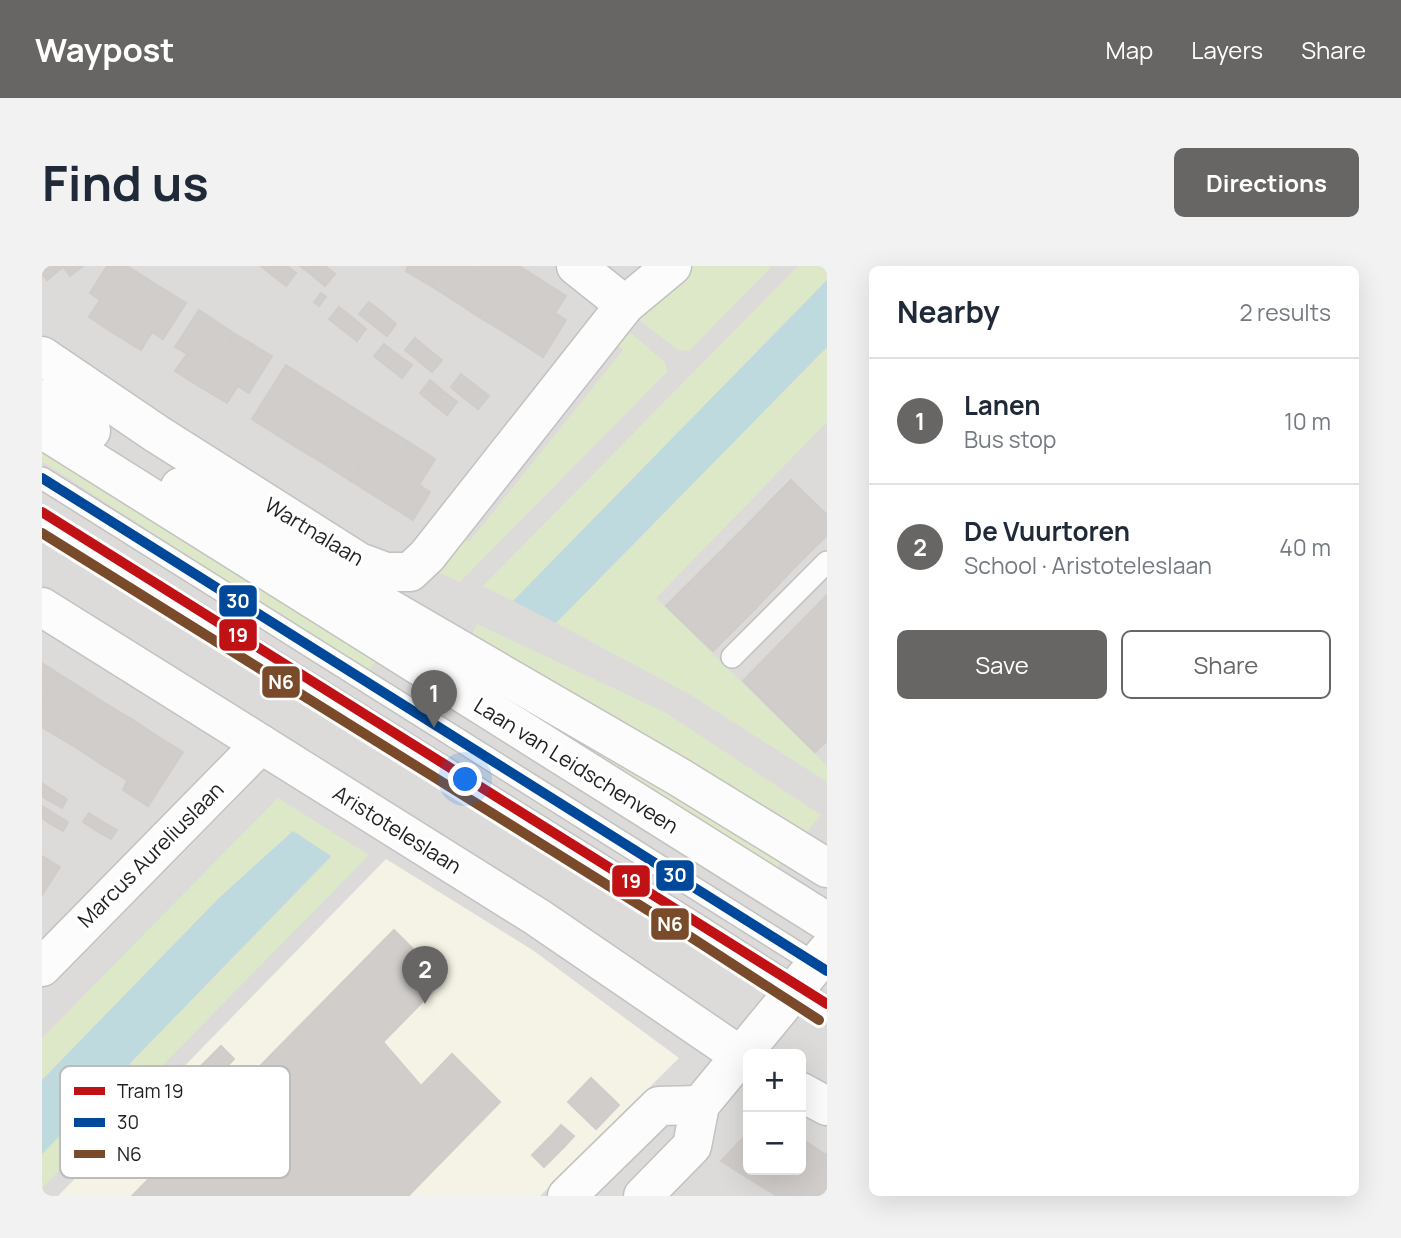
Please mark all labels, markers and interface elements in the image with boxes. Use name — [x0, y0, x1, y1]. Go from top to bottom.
text: Waypost — [35, 27, 175, 72]
text: Map — [1106, 33, 1153, 66]
text: Layers — [1191, 33, 1263, 66]
text: Share — [1301, 33, 1366, 66]
button: Directions — [1174, 148, 1359, 217]
text: Find us — [42, 149, 209, 216]
text: Nearby — [897, 291, 1000, 332]
text: 2 results — [1239, 296, 1331, 328]
text: Lanen — [964, 387, 1040, 423]
text: 1 — [915, 405, 925, 437]
text: 10 m — [1284, 405, 1331, 437]
text: Bus stop — [964, 423, 1056, 455]
street label: Wartnalaan — [260, 491, 369, 572]
text: De Vuurtoren — [964, 513, 1130, 549]
text: 2 — [913, 531, 927, 563]
text: 40 m — [1279, 531, 1331, 563]
text: School · Aristoteleslaan — [964, 549, 1212, 581]
line badge: 30 — [218, 584, 258, 618]
text: 30 — [226, 588, 250, 614]
line badge: 19 — [218, 618, 258, 652]
text: 19 — [228, 622, 248, 648]
button: Save — [897, 630, 1107, 699]
button: Share — [1121, 630, 1331, 699]
line badge: N6 — [261, 665, 301, 699]
text: N6 — [268, 669, 294, 695]
pin: 1 — [411, 670, 457, 728]
street label: Laan van Leidschenveen — [469, 691, 684, 840]
your location — [448, 762, 482, 796]
street label: Marcus Aureliuslaan — [71, 775, 229, 933]
street label: Aristoteleslaan — [328, 778, 467, 880]
line badge: 30 — [655, 859, 695, 892]
text: 30 — [663, 862, 687, 888]
line badge: 19 — [611, 864, 651, 898]
text: 19 — [621, 868, 641, 894]
line badge: N6 — [650, 907, 690, 941]
text: N6 — [657, 911, 683, 937]
pin: 2 — [402, 946, 448, 1004]
map controls — [743, 1049, 806, 1175]
button: + — [743, 1049, 806, 1112]
legend — [60, 1066, 290, 1178]
text: Tram 19 — [117, 1078, 184, 1104]
text: 30 — [117, 1109, 139, 1135]
button: − — [743, 1112, 806, 1175]
text: N6 — [117, 1141, 142, 1167]

